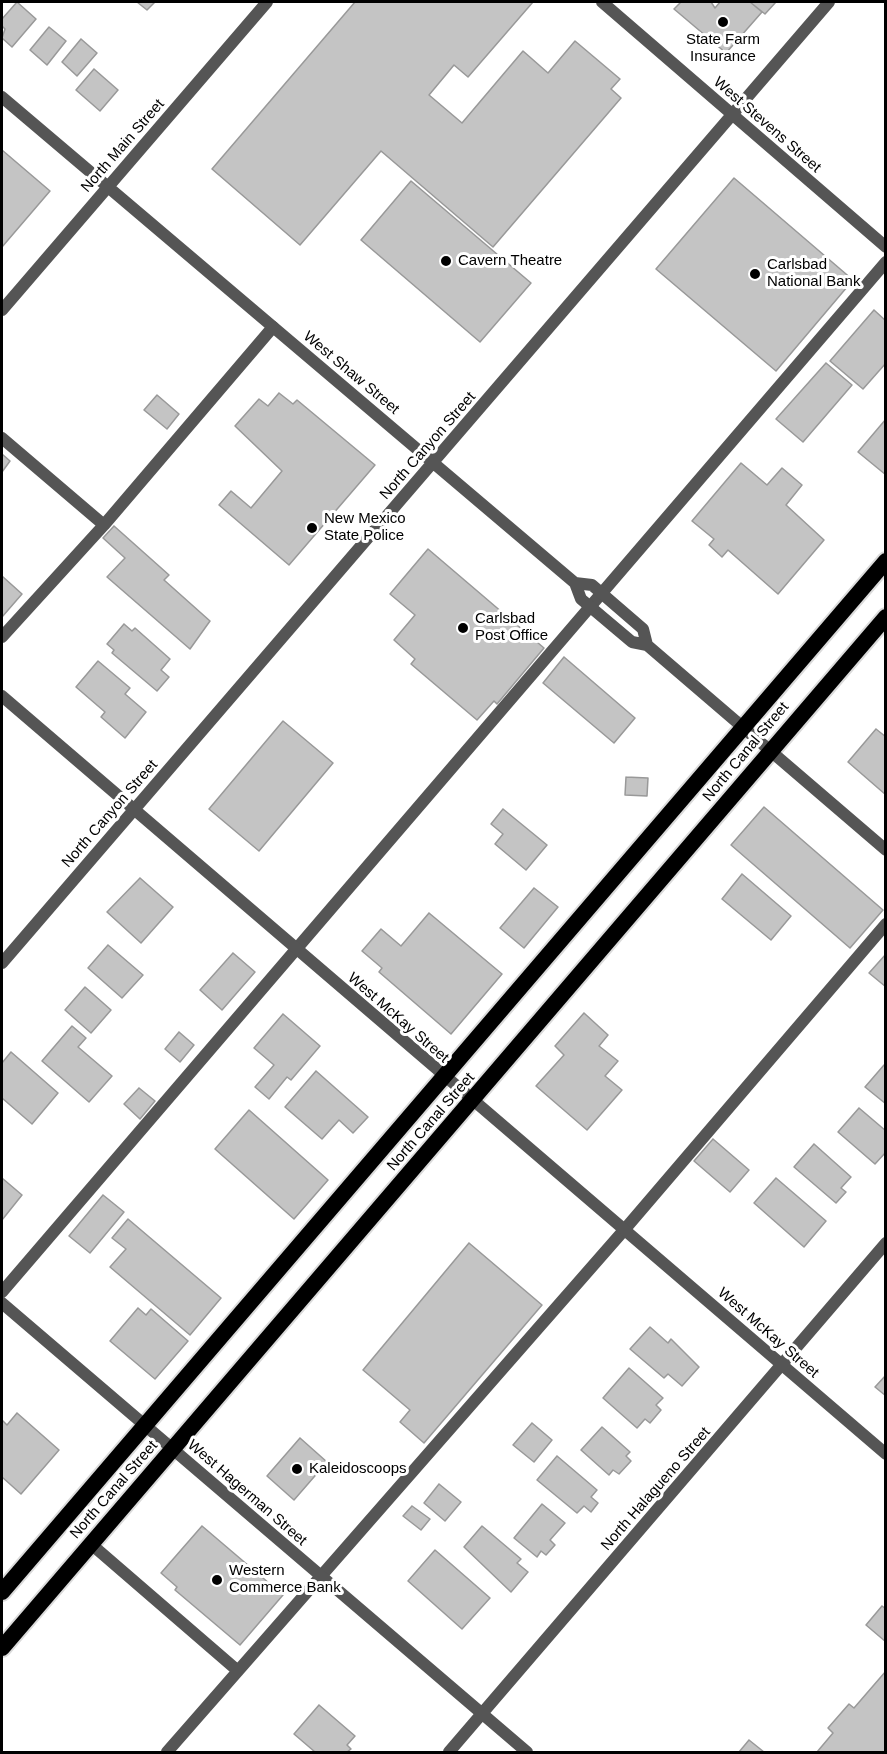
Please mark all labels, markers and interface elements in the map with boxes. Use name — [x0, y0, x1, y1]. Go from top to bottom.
marker: State Farm Insurance — [716, 15, 730, 29]
place label: State Farm Insurance — [686, 31, 760, 66]
street label: West Stevens Street — [710, 73, 824, 177]
street label: North Main Street — [78, 96, 168, 196]
place label: Cavern Theatre — [458, 252, 562, 270]
marker: Cavern Theatre — [439, 254, 453, 268]
place label: Carlsbad National Bank — [767, 256, 860, 291]
marker: Carlsbad National Bank — [748, 267, 762, 281]
street label: West Shaw Street — [299, 328, 403, 418]
street label: North Canyon Street — [376, 388, 480, 504]
place label: New Mexico State Police — [324, 510, 406, 545]
marker: New Mexico State Police — [305, 521, 319, 535]
place label: Carlsbad Post Office — [475, 610, 548, 645]
marker: Carlsbad Post Office — [456, 621, 470, 635]
street label: North Canal Street — [699, 699, 793, 805]
street label: North Canyon Street — [58, 756, 162, 872]
street label: West McKay Street — [344, 969, 452, 1067]
street label: North Canal Street — [383, 1069, 479, 1175]
street label: West McKay Street — [714, 1284, 822, 1382]
street label: North Halagueno Street — [598, 1424, 714, 1554]
street label: West Hagerman Street — [184, 1436, 310, 1550]
street label: North Canal Street — [66, 1437, 162, 1543]
place label: Kaleidoscoops — [309, 1460, 407, 1478]
marker: Kaleidoscoops — [290, 1462, 304, 1476]
place label: Western Commerce Bank — [229, 1562, 341, 1597]
marker: Western Commerce Bank — [210, 1573, 224, 1587]

